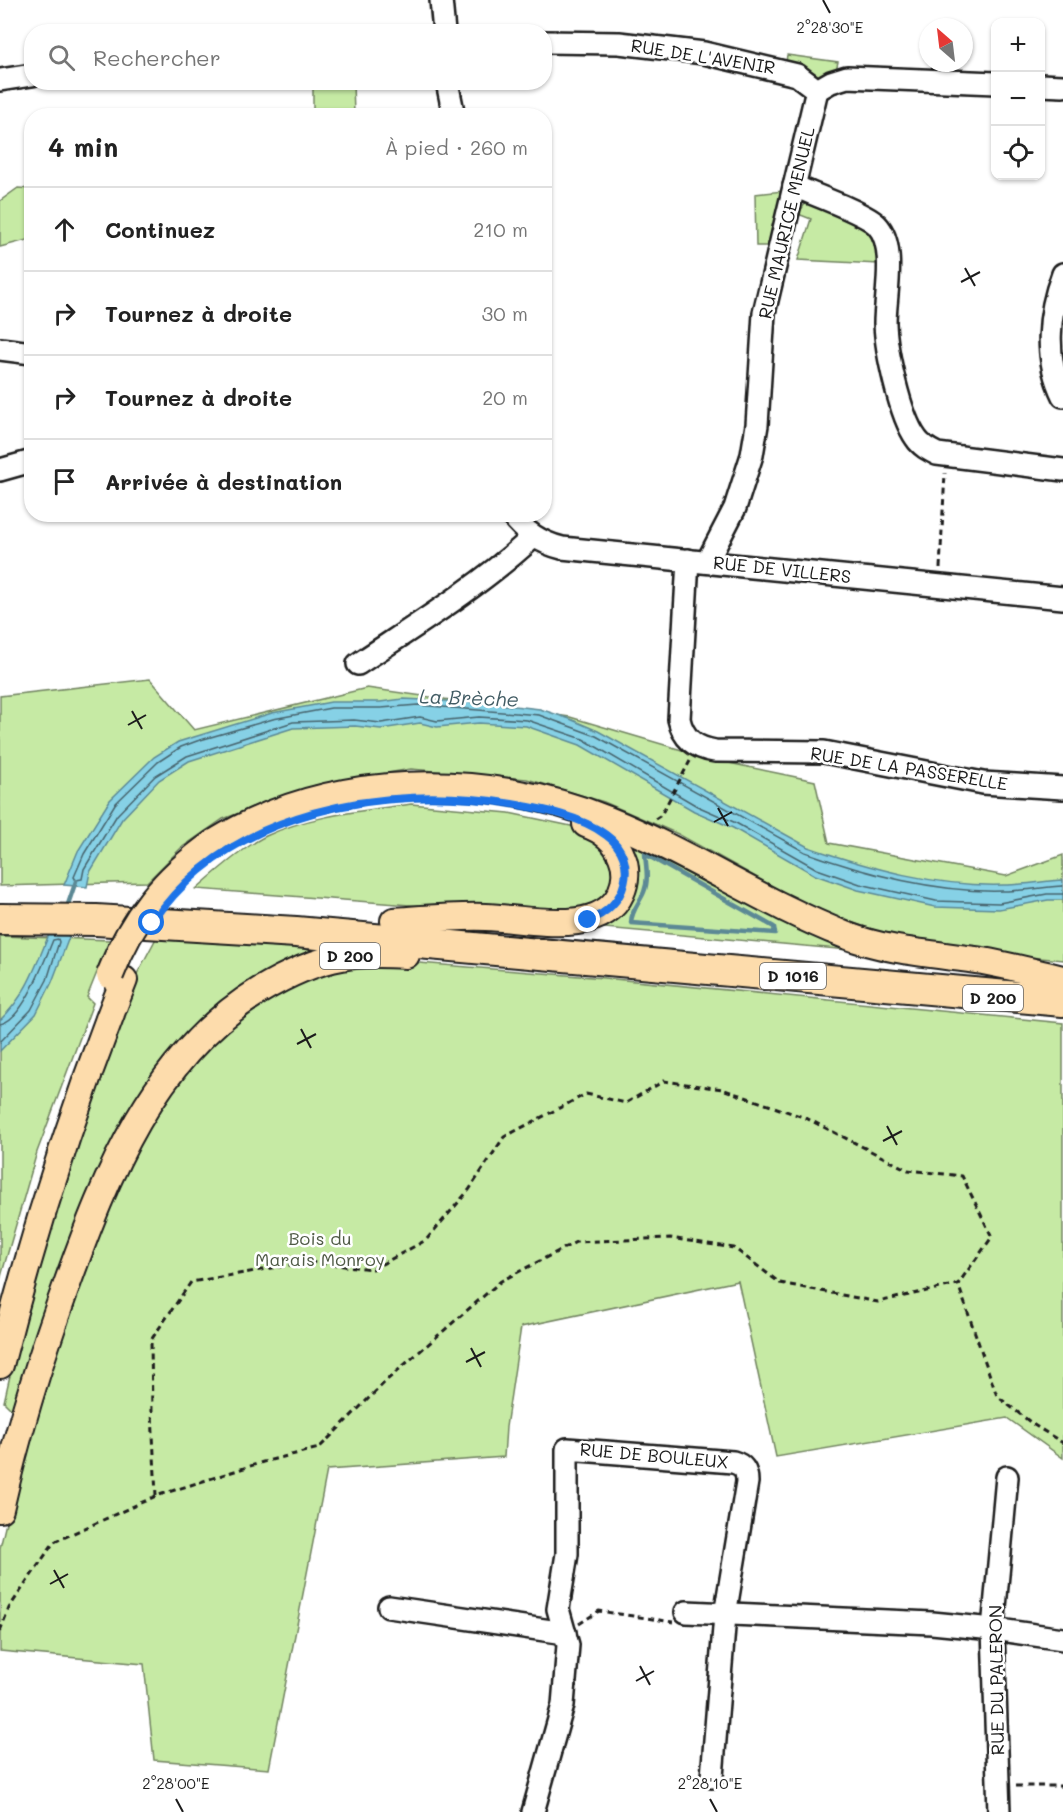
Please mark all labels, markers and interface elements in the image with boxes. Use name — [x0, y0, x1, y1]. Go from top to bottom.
text: 2°28'30"E — [797, 17, 864, 37]
north arrow — [919, 18, 973, 72]
map controls — [991, 18, 1045, 180]
button: + — [991, 18, 1045, 72]
search box — [24, 24, 552, 90]
street label: RUE DE L'AVENIR — [629, 33, 777, 79]
icon: search — [45, 41, 78, 74]
text: Rechercher — [93, 43, 221, 72]
button: − — [991, 72, 1045, 126]
street label: RUE MAURICE MENUEL — [752, 124, 820, 321]
button: locate — [991, 126, 1045, 180]
text: 4 min — [48, 130, 118, 164]
text: À pied · 260 m — [385, 134, 528, 160]
icon: ahead — [48, 213, 81, 246]
text: Continuez — [105, 215, 215, 244]
text: 210 m — [473, 216, 528, 242]
icon: right — [48, 297, 81, 330]
text: Tournez à droite — [105, 299, 292, 328]
text: 30 m — [482, 300, 528, 326]
icon: right — [48, 381, 81, 414]
text: Tournez à droite — [105, 383, 292, 412]
text: 20 m — [482, 384, 528, 410]
icon: arrive — [48, 465, 81, 498]
text: Arrivée à destination — [105, 467, 342, 496]
street label: RUE DE VILLERS — [712, 550, 852, 588]
water label: La Brèche — [419, 682, 519, 712]
street label: RUE DE LA PASSERELLE — [809, 741, 1010, 795]
route end — [574, 906, 600, 932]
route start — [138, 909, 164, 935]
road number: D 200 — [320, 943, 380, 969]
road number: D 1016 — [760, 963, 826, 989]
road number: D 200 — [963, 985, 1023, 1011]
park label: Bois du Marais Monroy — [255, 1226, 385, 1271]
street label: RUE DE BOULEUX — [579, 1437, 729, 1473]
street label: RUE DU PALERON — [983, 1605, 1009, 1756]
text: 2°28'00"E — [142, 1773, 210, 1793]
text: 2°28'10"E — [678, 1773, 743, 1793]

